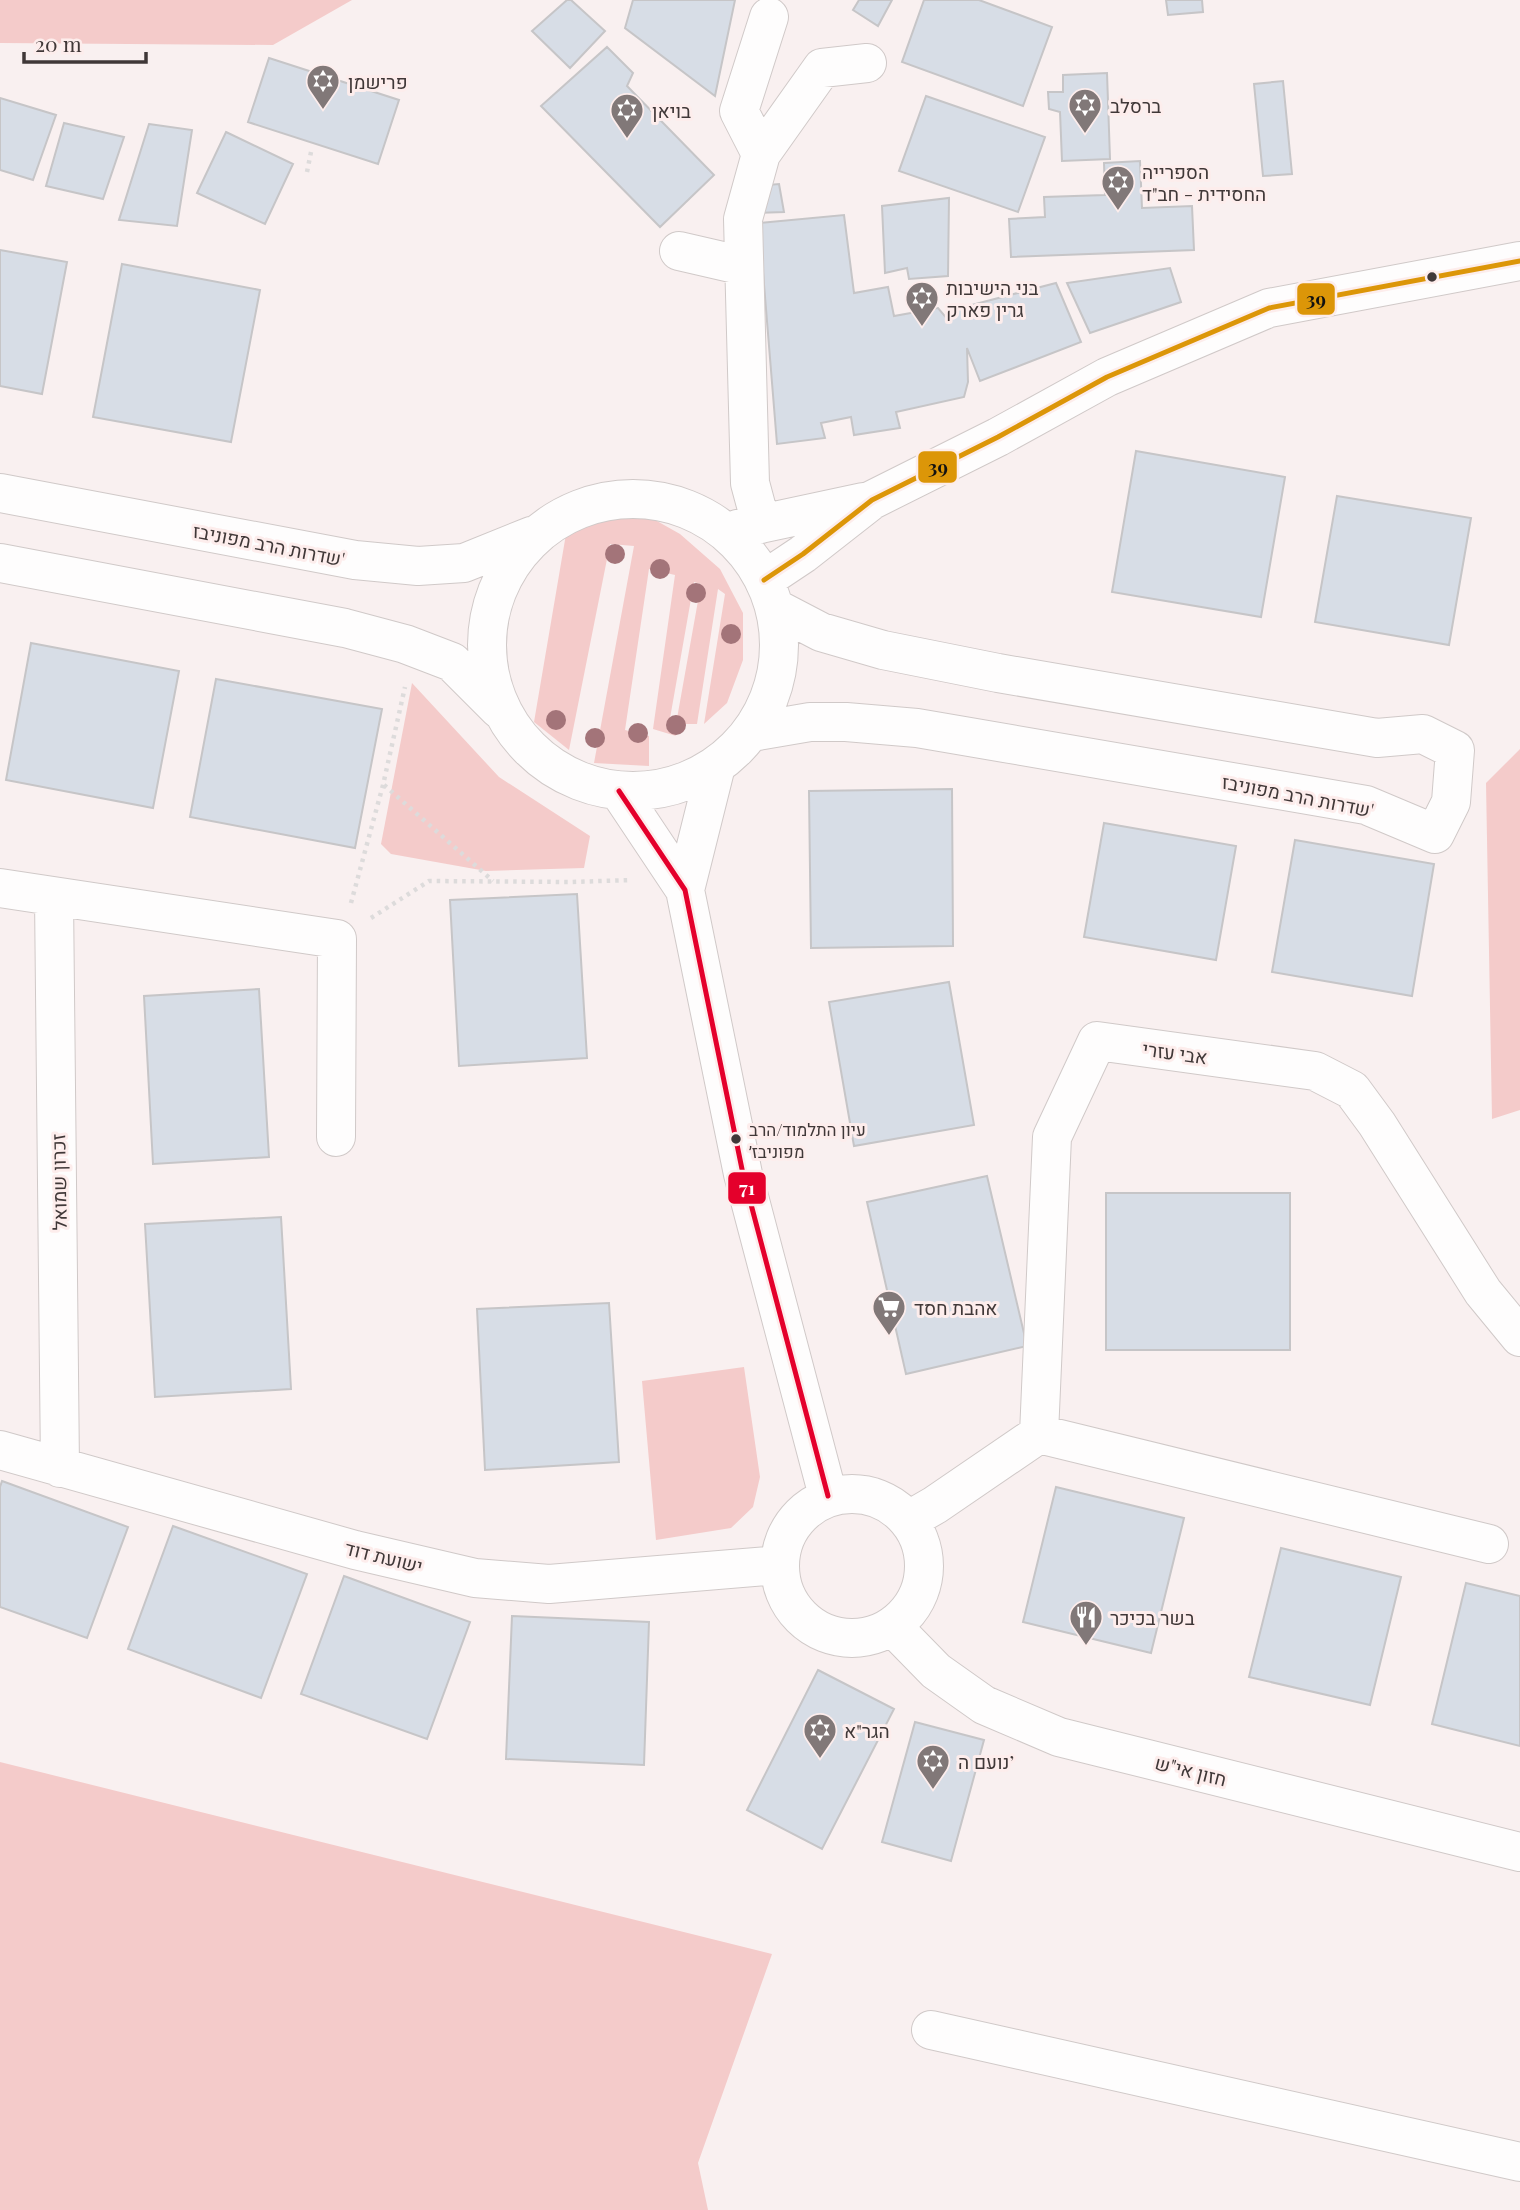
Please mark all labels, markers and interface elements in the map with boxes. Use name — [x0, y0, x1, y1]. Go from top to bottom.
scale bar — [24, 21, 147, 65]
text: 20 m — [35, 29, 82, 57]
synagogue icon: פרישמן — [304, 62, 342, 111]
place label: פרישמן — [348, 68, 408, 94]
synagogue icon: ברסלב — [1066, 86, 1104, 135]
synagogue icon: בויאן — [608, 91, 646, 140]
place label: ברסלב — [1110, 92, 1161, 118]
place label: בויאן — [652, 97, 691, 123]
place label: הספרייה החסידית - חב"ד — [1142, 158, 1266, 206]
synagogue icon: הספרייה החסידית - חב"ד — [1099, 163, 1137, 212]
unlabelled marker — [1425, 270, 1439, 284]
place label: בני הישיבות גרין פארק — [946, 274, 1039, 322]
synagogue icon: בני הישיבות גרין פארק — [903, 279, 941, 328]
line badge: 39 — [1296, 282, 1336, 316]
text: 39 — [1306, 285, 1326, 311]
line badge: 39 — [917, 450, 958, 484]
text: 39 — [928, 453, 948, 479]
street label: שדרות הרב מפוניבז' — [191, 517, 347, 571]
street label: שדרות הרב מפוניבז' — [1220, 768, 1376, 822]
street label: אבי עזרי — [1141, 1035, 1209, 1069]
place label: עיון התלמוד/הרב מפוניבז׳ — [749, 1118, 866, 1162]
marker: עיון התלמוד/הרב מפוניבז׳ — [729, 1132, 743, 1146]
street label: זכרון שמואל — [44, 1133, 72, 1231]
line badge: 71 — [727, 1171, 767, 1205]
text: 71 — [739, 1174, 755, 1200]
supermarket icon: אהבת חסד — [870, 1288, 908, 1337]
place label: אהבת חסד — [914, 1294, 998, 1320]
street label: ישועת דוד — [342, 1534, 426, 1578]
restaurant icon: בשר בכיכר — [1067, 1598, 1105, 1647]
place label: בשר בכיכר — [1110, 1604, 1195, 1630]
synagogue icon: הגר"א — [801, 1711, 839, 1760]
place label: הגר"א — [844, 1717, 890, 1743]
synagogue icon: נועם ה’ — [914, 1742, 952, 1791]
place label: נועם ה’ — [958, 1748, 1014, 1774]
street label: חזון אי"ש — [1153, 1749, 1229, 1791]

